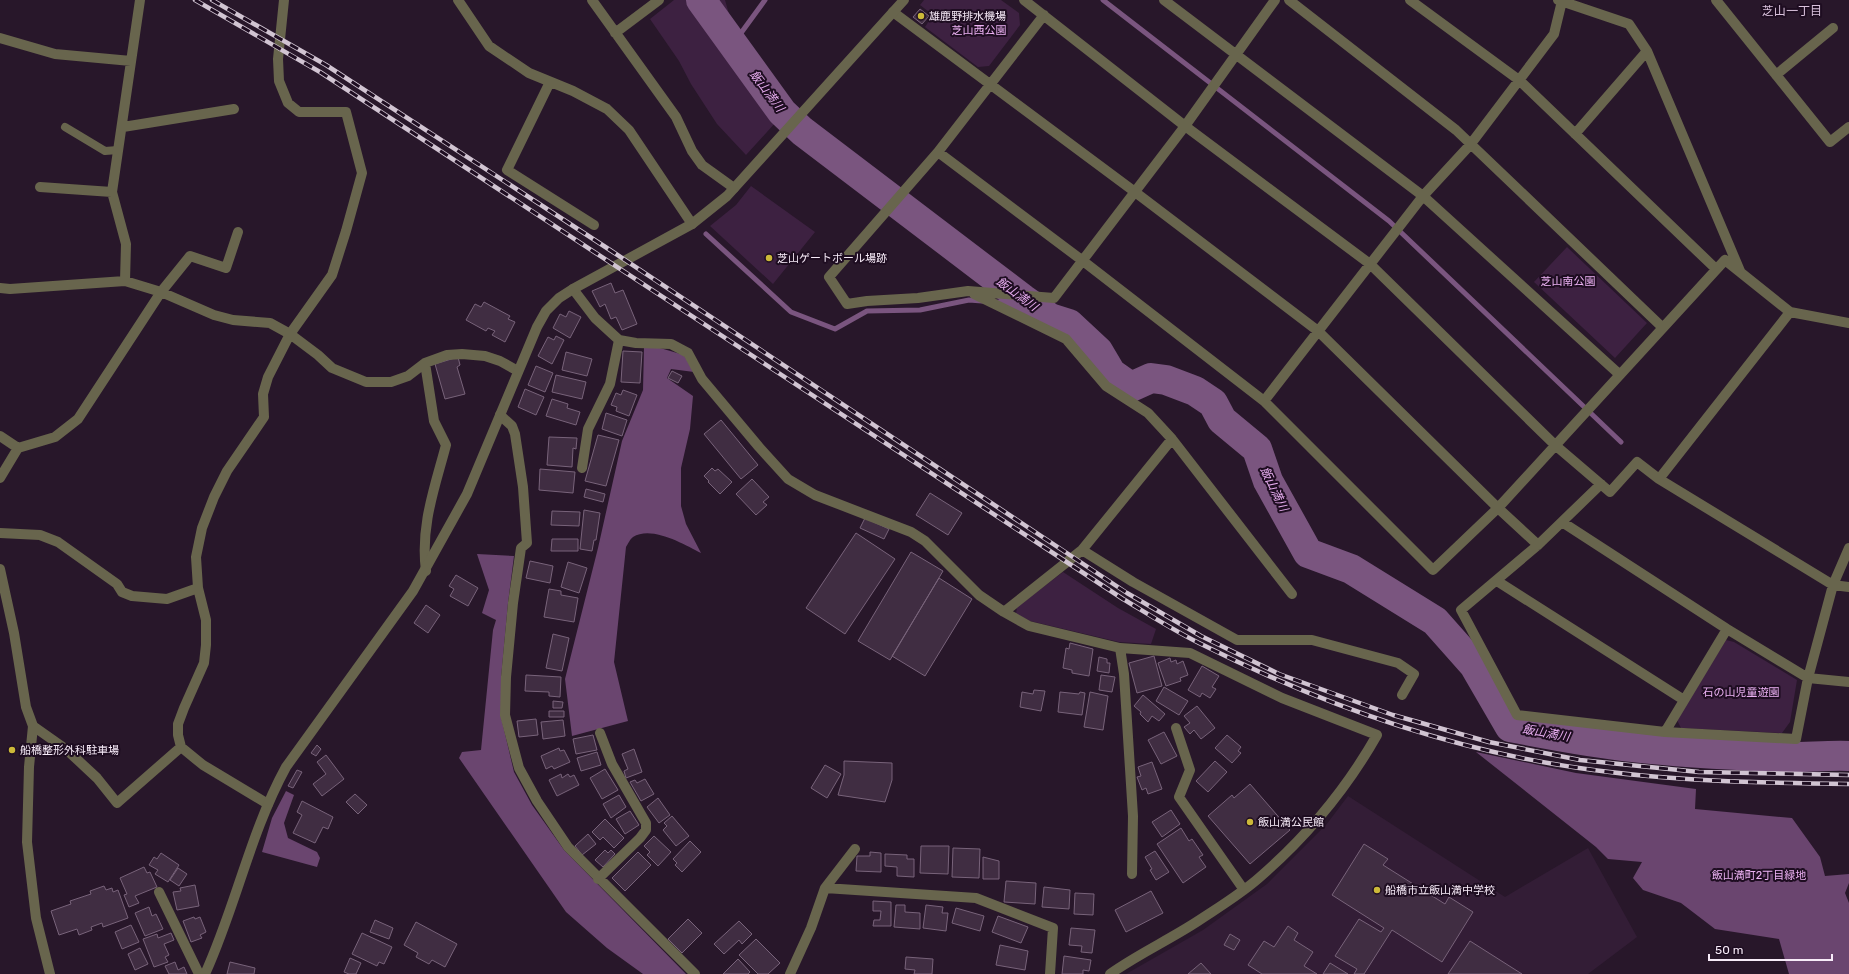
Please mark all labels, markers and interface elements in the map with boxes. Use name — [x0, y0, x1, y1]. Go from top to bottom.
district label: 芝山一丁目 — [1762, 4, 1822, 18]
place label: 雄鹿野排水機場 — [929, 10, 1006, 23]
marker: 雄鹿野排水機場 — [916, 11, 926, 21]
park label: 芝山西公園 — [952, 24, 1007, 37]
water label: 飯山満川 — [747, 68, 788, 116]
place label: 芝山ゲートボール場跡 — [777, 252, 887, 265]
marker: 芝山ゲートボール場跡 — [764, 253, 774, 263]
water label: 飯山満川 — [993, 274, 1042, 315]
park label: 芝山南公園 — [1541, 275, 1596, 288]
water label: 飯山満川 — [1257, 464, 1292, 515]
park label: 石の山児童遊園 — [1703, 686, 1780, 699]
water label: 飯山満川 — [1521, 722, 1573, 744]
place label: 船橋整形外科駐車場 — [20, 744, 119, 757]
marker: 船橋整形外科駐車場 — [7, 745, 17, 755]
place label: 飯山満公民館 — [1258, 816, 1324, 829]
marker: 飯山満公民館 — [1245, 817, 1255, 827]
park label: 飯山満町2丁目緑地 — [1712, 869, 1806, 882]
place label: 船橋市立飯山満中学校 — [1385, 884, 1495, 897]
marker: 船橋市立飯山満中学校 — [1372, 885, 1382, 895]
scale bar — [1709, 936, 1832, 962]
text: 50 m — [1715, 943, 1743, 957]

